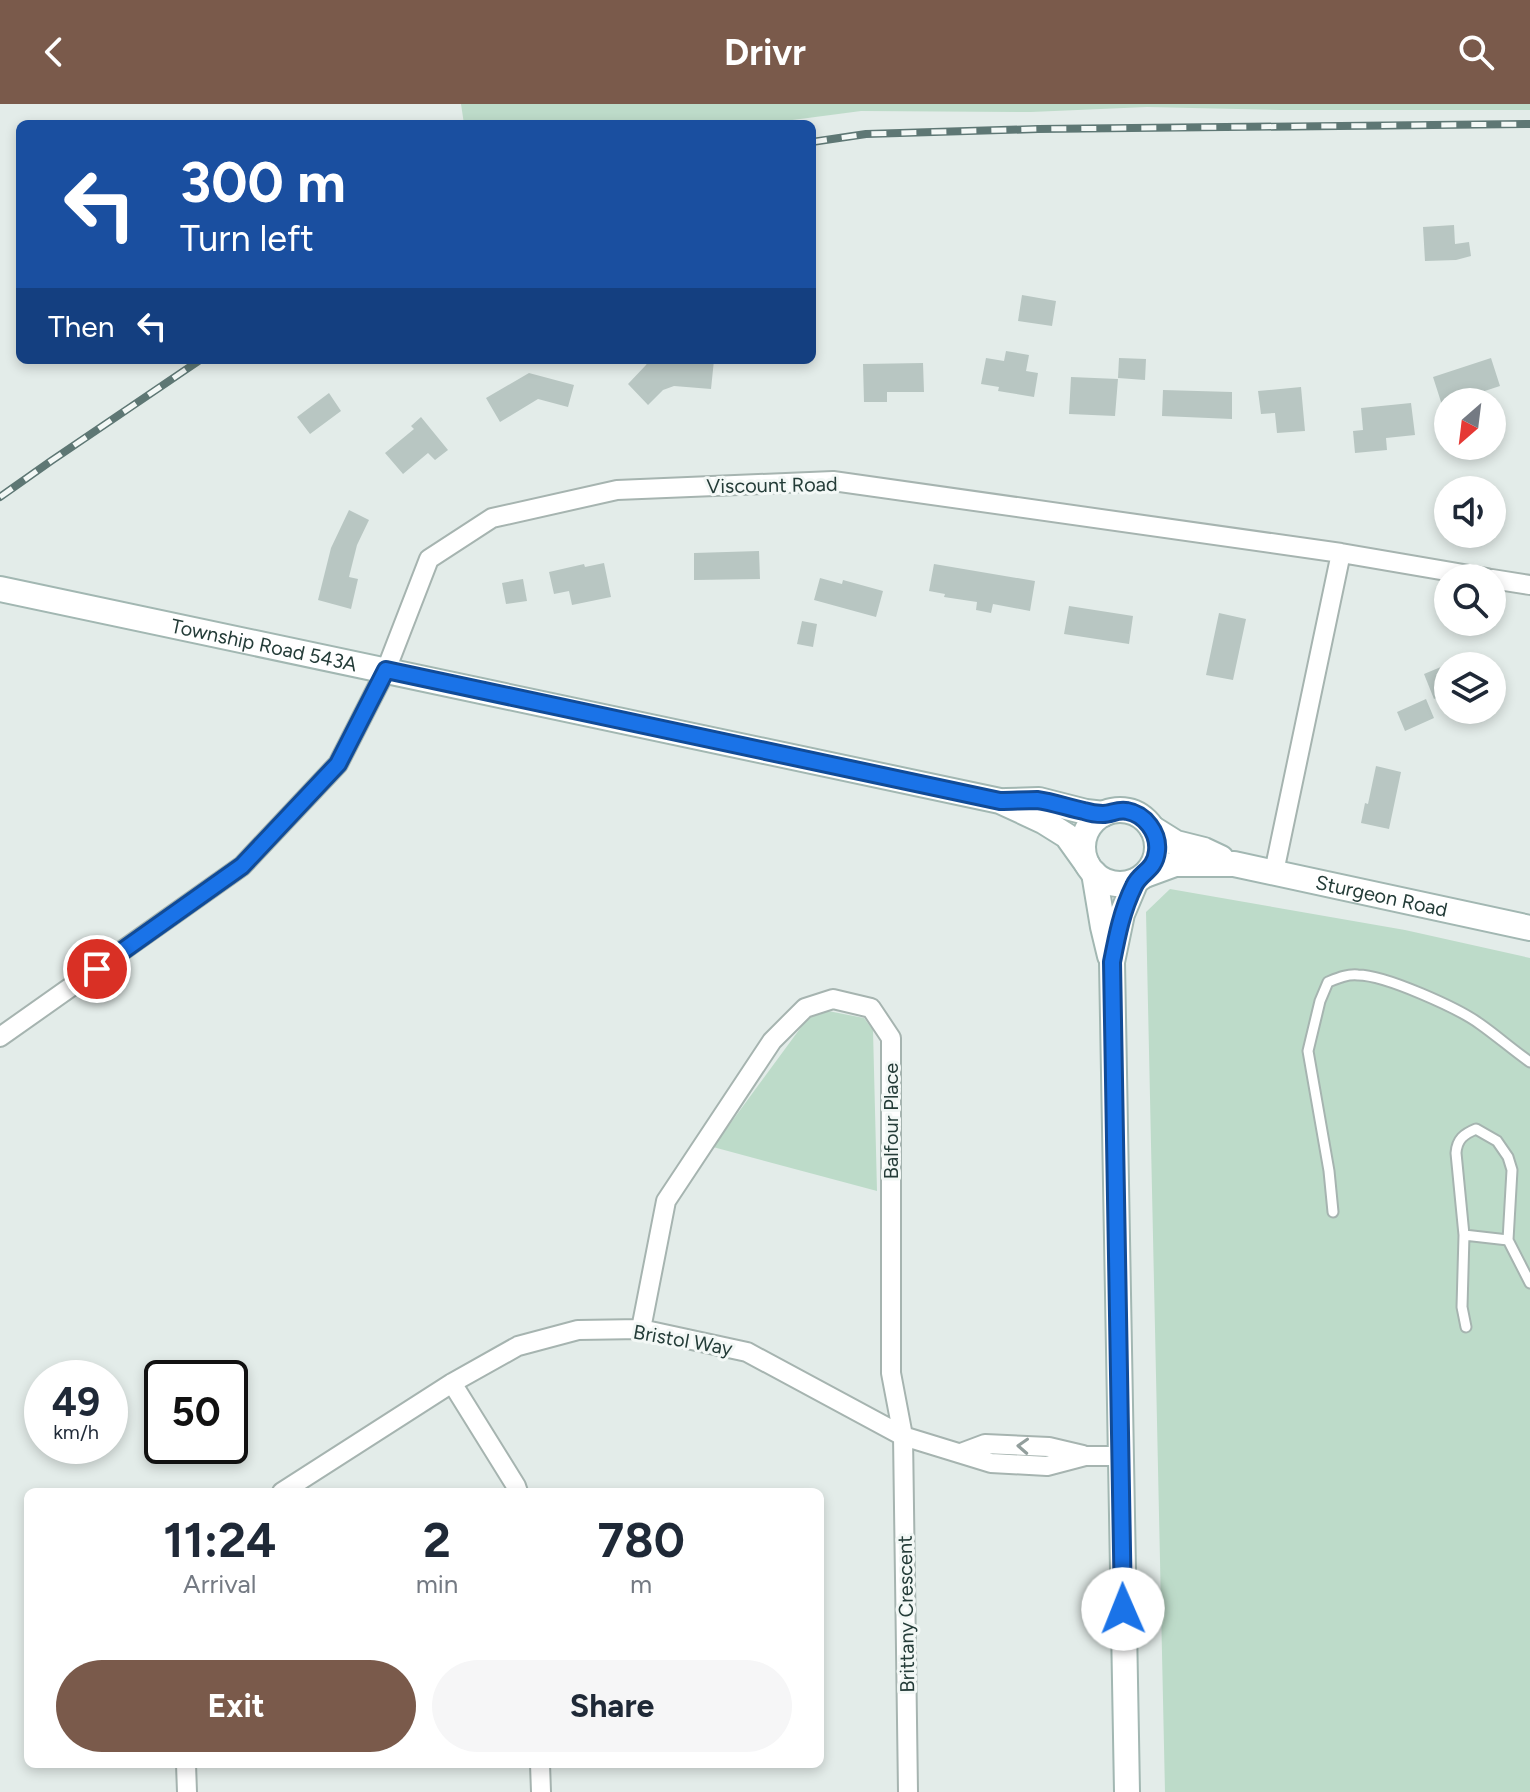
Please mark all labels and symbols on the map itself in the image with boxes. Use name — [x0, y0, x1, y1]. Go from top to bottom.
north arrow — [1434, 388, 1506, 460]
street label: Viscount Road — [706, 472, 838, 498]
street label: Township Road 543A — [169, 614, 360, 676]
street label: Sturgeon Road — [1313, 870, 1450, 922]
pin — [63, 935, 131, 1003]
street label: Balfour Place — [879, 1063, 903, 1179]
street label: Bristol Way — [631, 1319, 735, 1361]
speed limit sign: 50 — [144, 1360, 248, 1464]
one-way arrow — [1016, 1437, 1029, 1454]
street label: Brittany Crescent — [893, 1535, 919, 1693]
position arrow — [1081, 1567, 1165, 1651]

